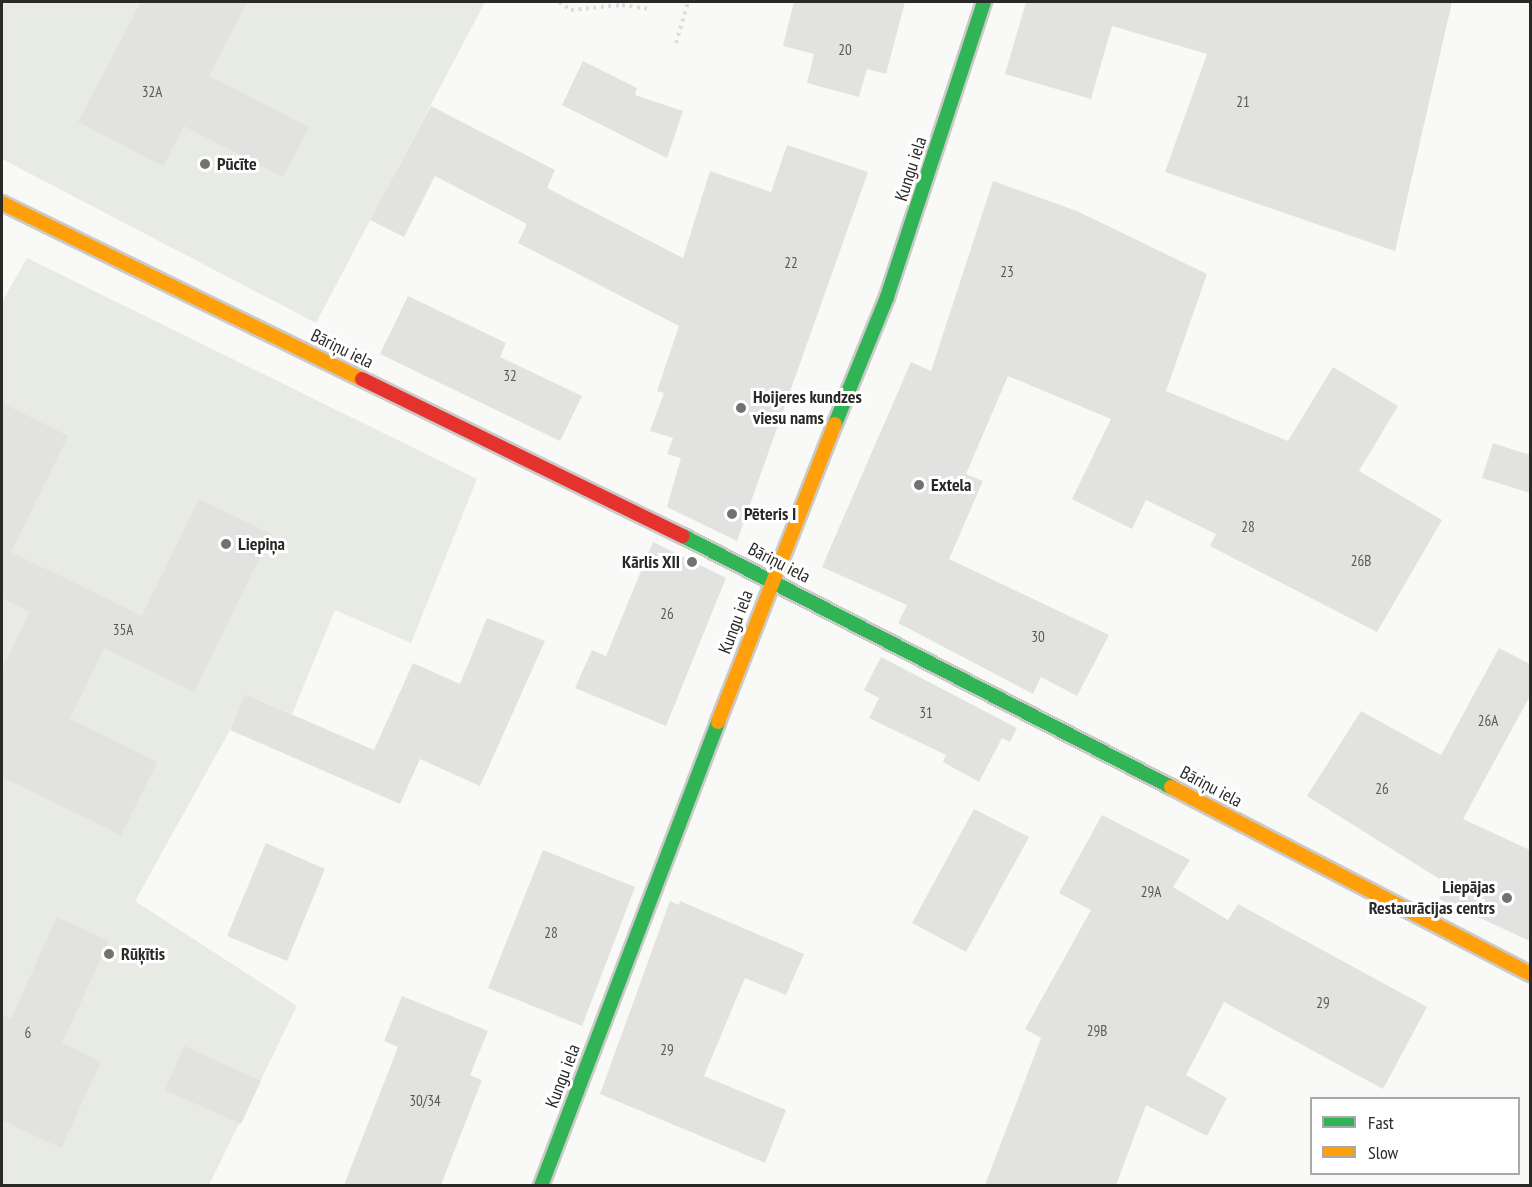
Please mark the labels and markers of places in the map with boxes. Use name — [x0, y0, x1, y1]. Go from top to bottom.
place label: Pūcīte — [217, 153, 257, 175]
marker: Pūcīte — [198, 157, 212, 171]
place label: Hoijeres kundzes viesu nams — [753, 387, 862, 430]
marker: Hoijeres kundzes viesu nams — [734, 401, 748, 415]
place label: Extela — [931, 474, 971, 496]
marker: Extela — [912, 478, 926, 492]
place label: Pēteris I — [744, 503, 796, 525]
marker: Pēteris I — [725, 507, 739, 521]
place label: Liepiņa — [238, 533, 285, 555]
marker: Liepiņa — [219, 537, 233, 551]
place label: Kārlis XII — [621, 551, 680, 573]
marker: Kārlis XII — [685, 555, 699, 569]
place label: Liepājas Restaurācijas centrs — [1369, 877, 1495, 920]
marker: Liepājas Restaurācijas centrs — [1500, 891, 1514, 905]
place label: Rūķītis — [121, 943, 165, 965]
marker: Rūķītis — [102, 947, 116, 961]

